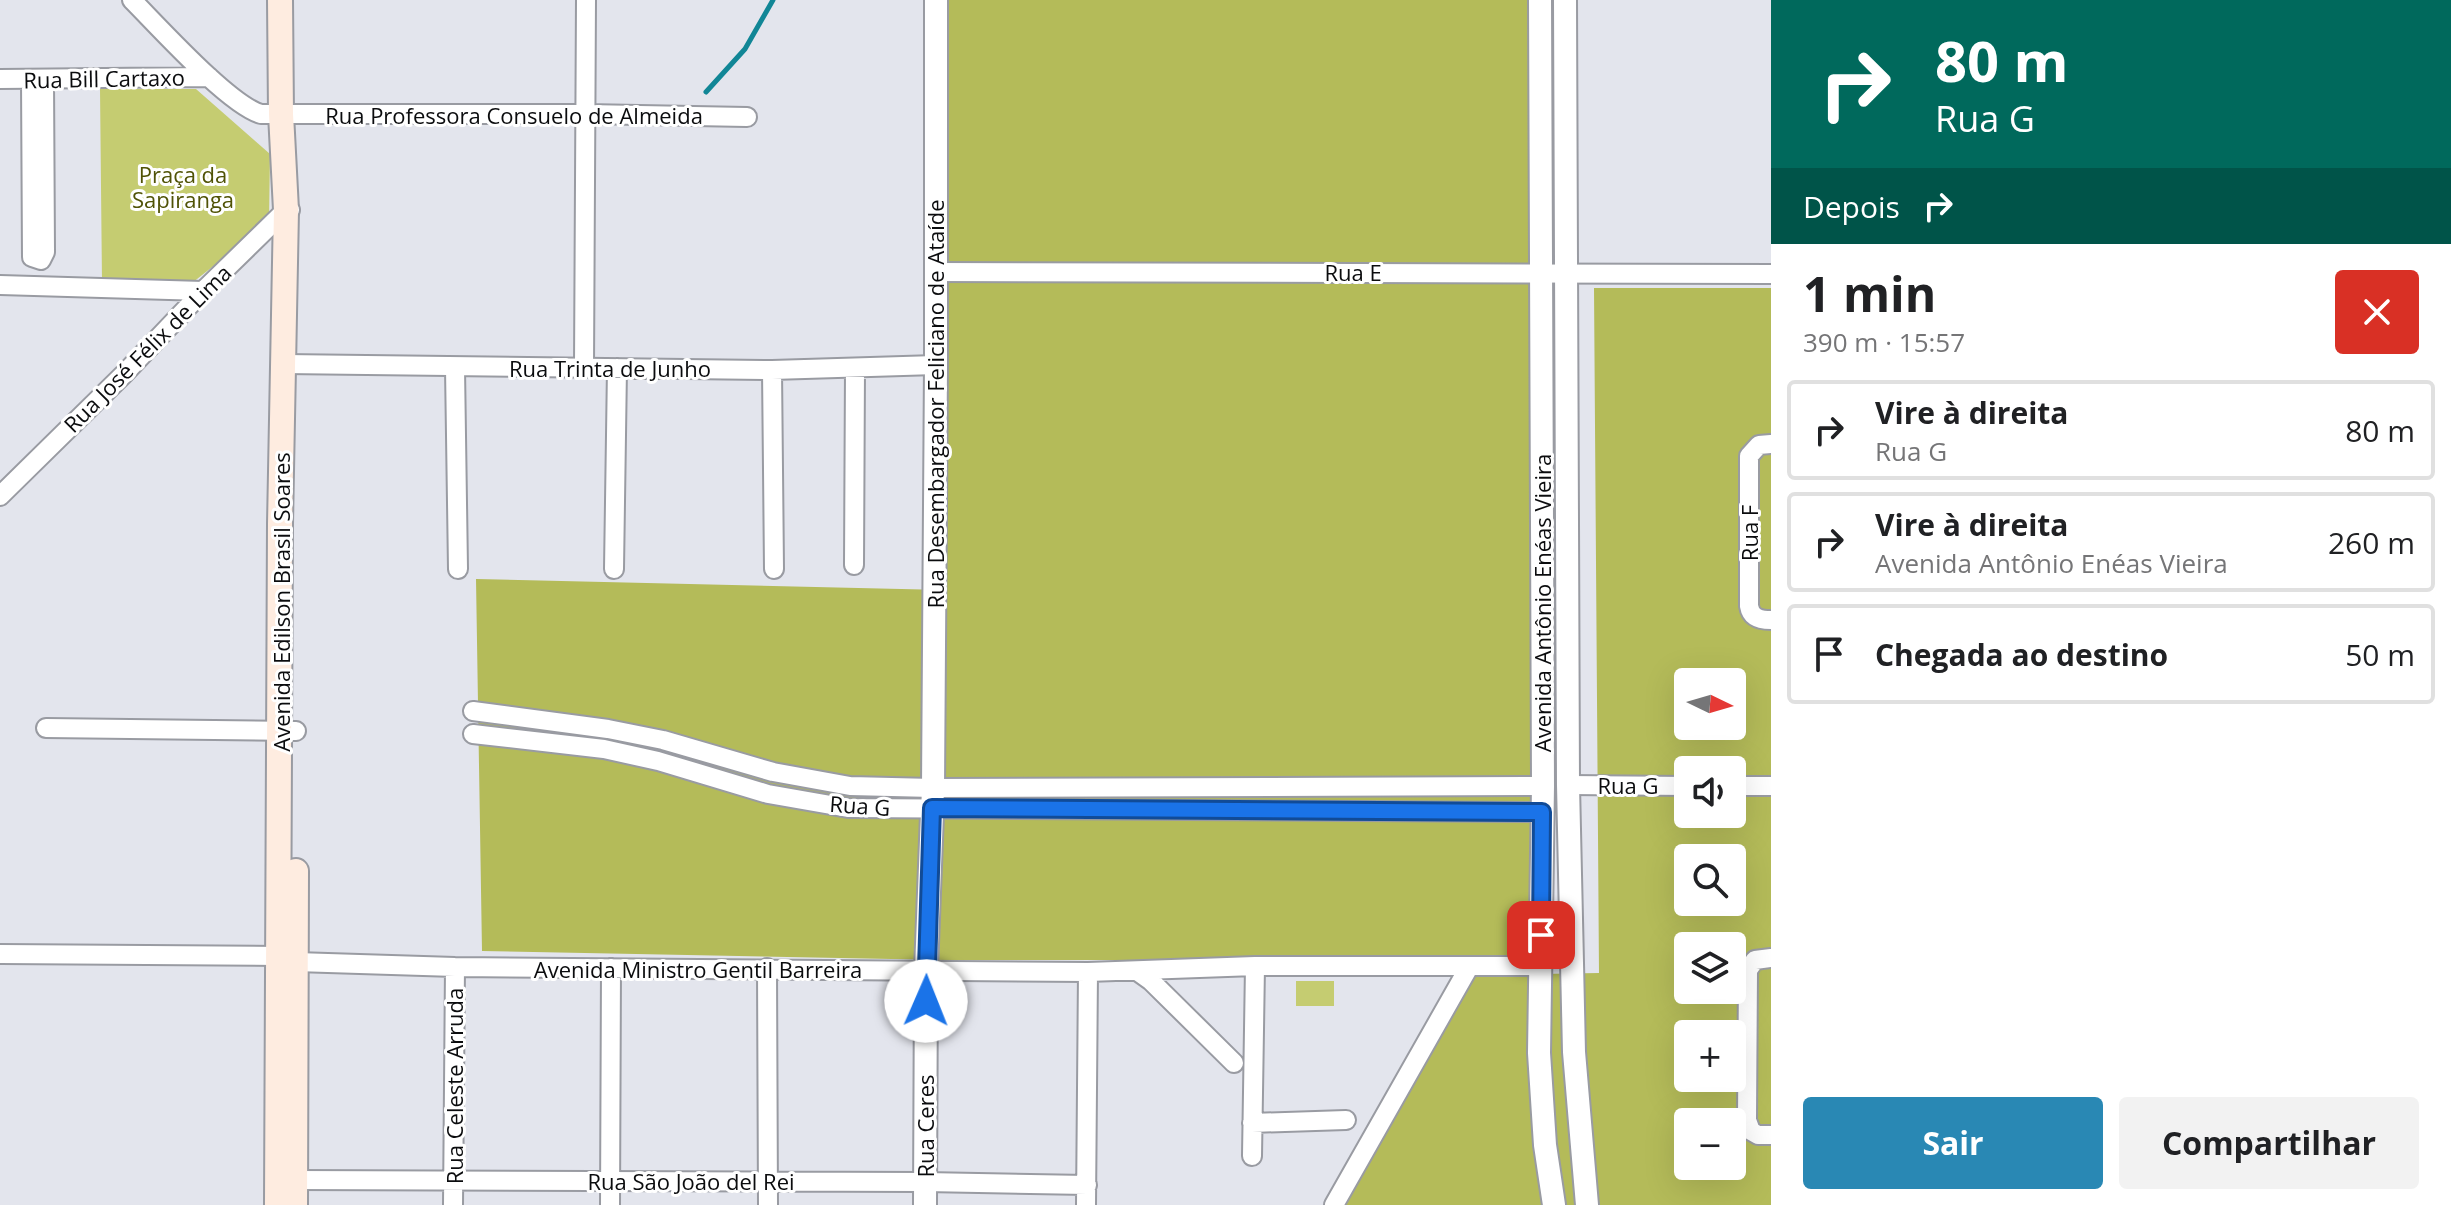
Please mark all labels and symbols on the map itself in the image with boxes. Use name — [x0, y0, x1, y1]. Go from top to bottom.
street label: Rua Bill Cartaxo — [23, 62, 185, 94]
street label: Rua Professora Consuelo de Almeida — [325, 100, 703, 130]
park label: Praça da Sapiranga — [132, 159, 234, 214]
street label: Rua Desembargador Feliciano de Ataíde — [920, 199, 950, 609]
street label: Rua E — [1324, 257, 1382, 287]
street label: Rua José Félix de Lima — [57, 258, 237, 438]
street label: Rua Trinta de Junho — [509, 353, 711, 383]
street label: Avenida Edilson Brasil Soares — [266, 452, 296, 752]
street label: Avenida Antônio Enéas Vieira — [1527, 454, 1557, 752]
street label: Rua F — [1734, 505, 1764, 561]
north arrow — [1674, 668, 1746, 740]
street label: Rua G — [1597, 770, 1659, 800]
street label: Rua G — [829, 788, 891, 822]
pin — [1507, 901, 1575, 969]
street label: Avenida Ministro Gentil Barreira — [534, 954, 862, 984]
position arrow — [884, 959, 968, 1043]
street label: Rua Celeste Arruda — [439, 988, 469, 1184]
street label: Rua Ceres — [910, 1074, 940, 1178]
street label: Rua São João del Rei — [587, 1166, 795, 1196]

